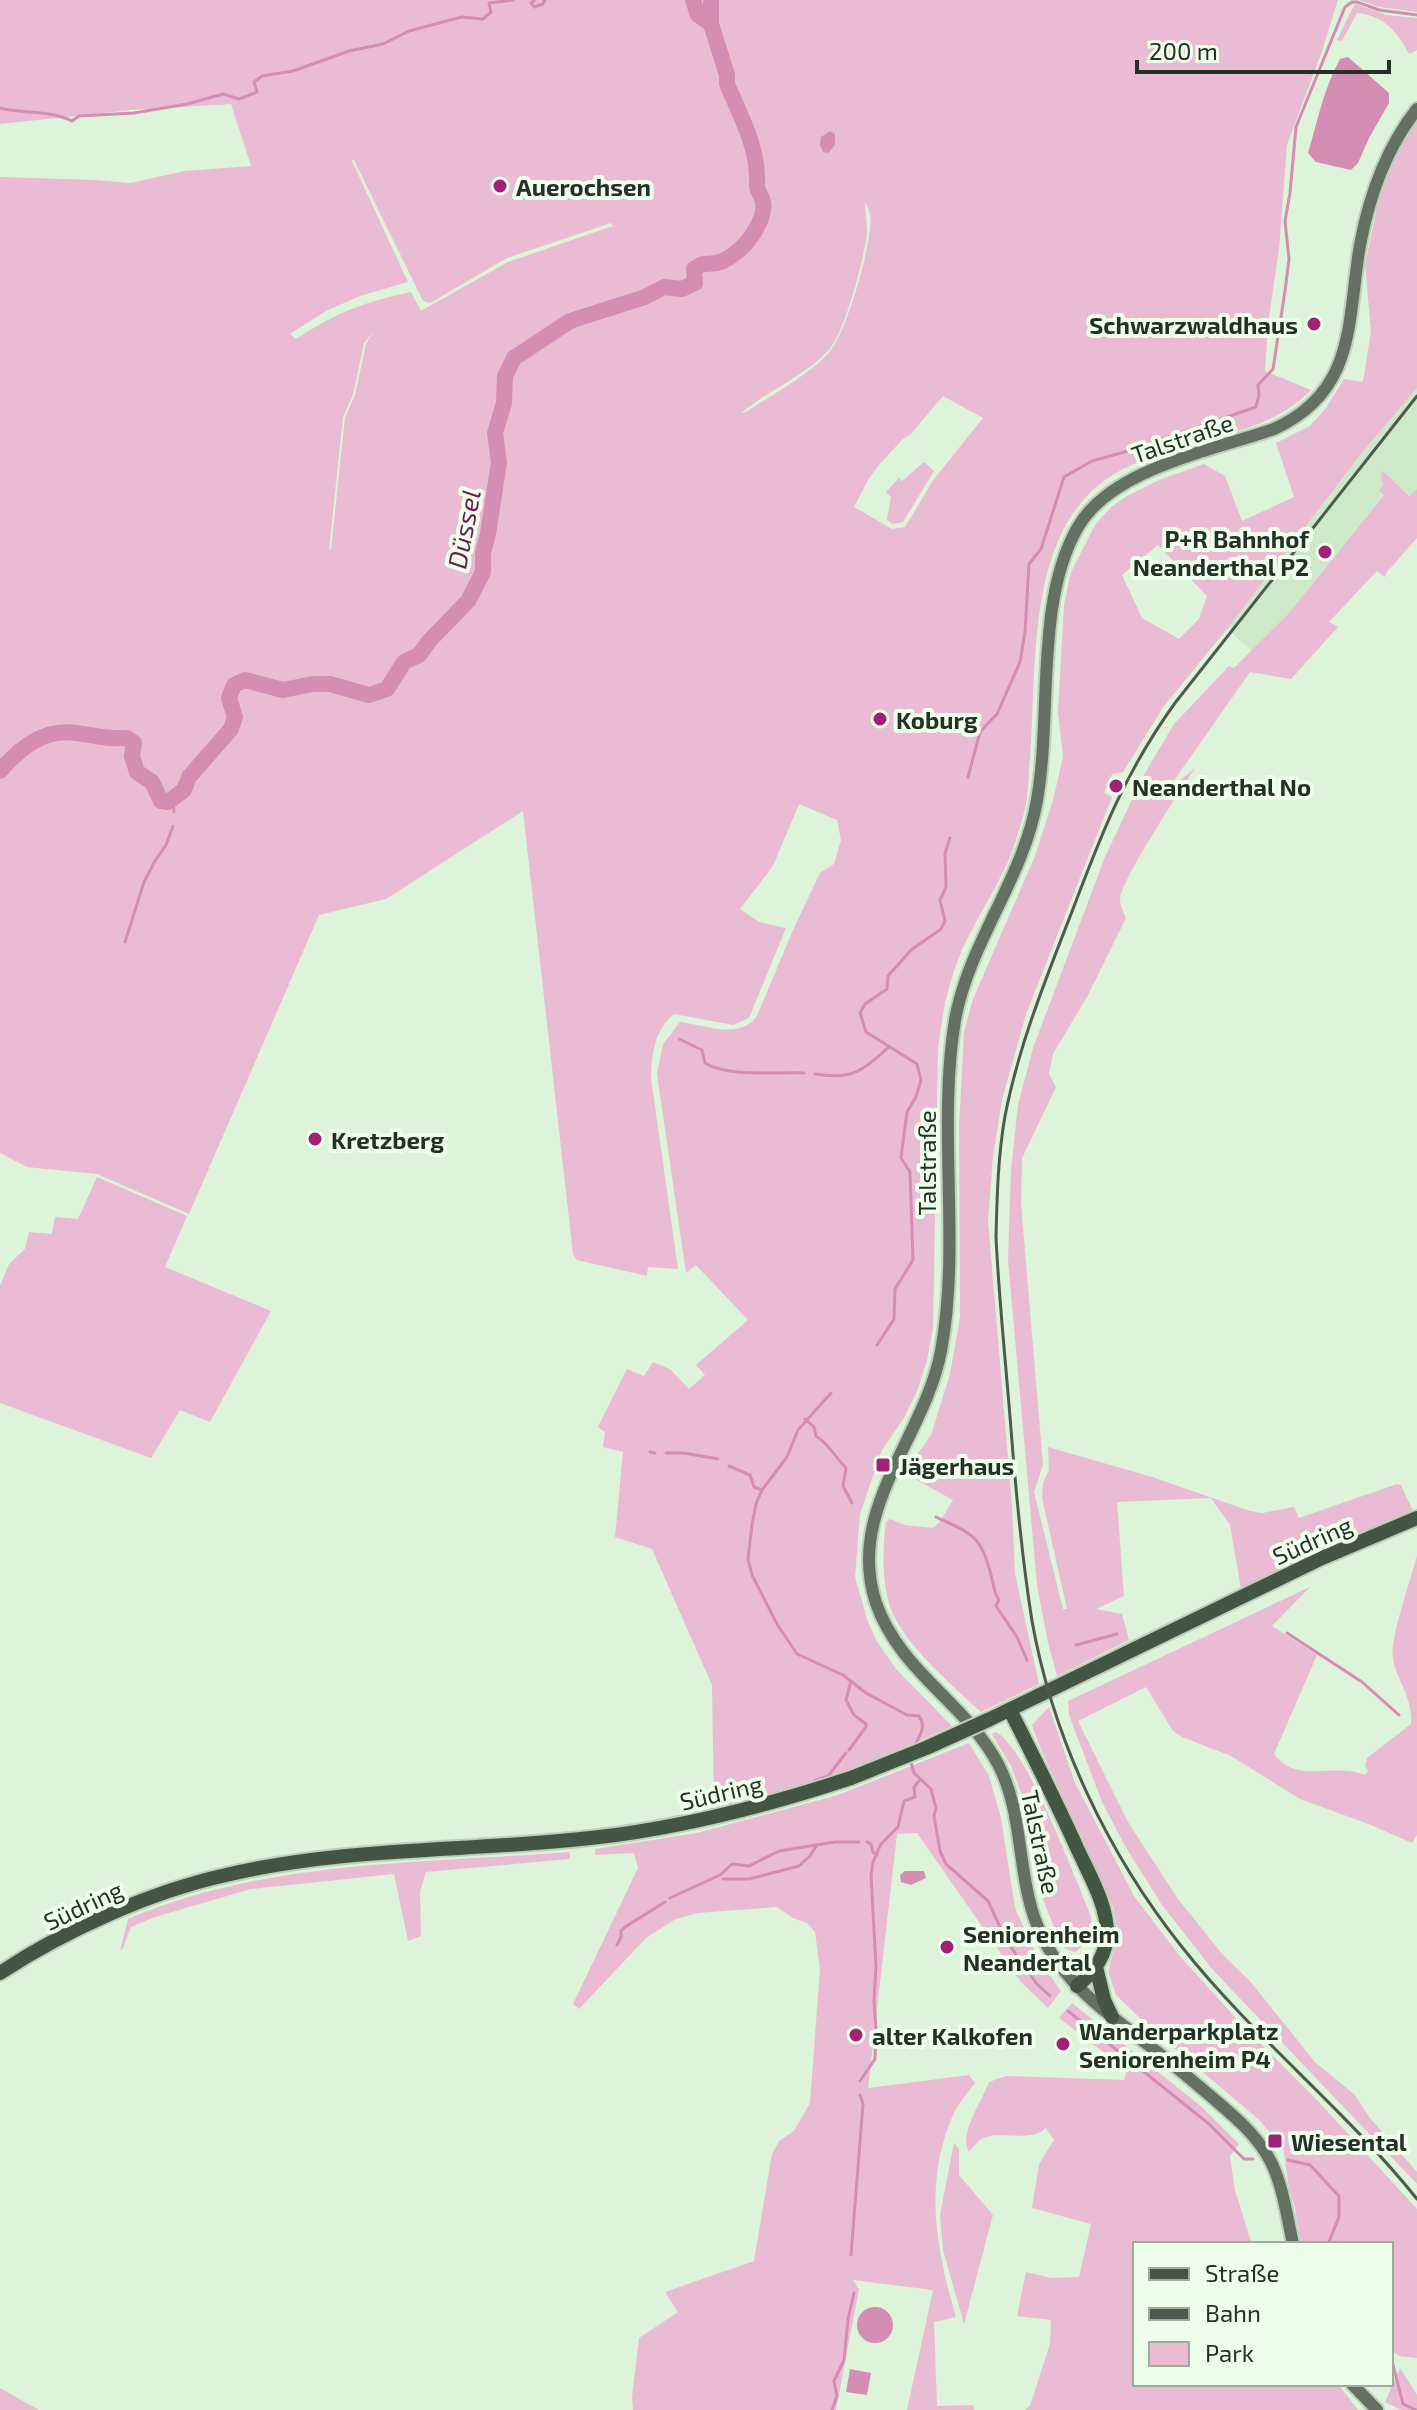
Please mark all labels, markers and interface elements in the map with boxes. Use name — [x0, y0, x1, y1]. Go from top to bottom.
scale bar — [1137, 24, 1389, 74]
text: 200 m — [1149, 36, 1218, 65]
place label: Auerochsen — [516, 172, 651, 201]
marker: Auerochsen — [491, 177, 509, 195]
place label: Schwarzwaldhaus — [1089, 310, 1298, 339]
marker: Schwarzwaldhaus — [1305, 315, 1323, 333]
street label: Talstraße — [1128, 407, 1236, 469]
water label: Düssel — [440, 487, 486, 571]
place label: P+R Bahnhof Neanderthal P2 — [1133, 524, 1310, 581]
marker: P+R Bahnhof Neanderthal P2 — [1316, 543, 1334, 561]
place label: Koburg — [896, 705, 978, 734]
marker: Koburg — [871, 710, 889, 728]
place label: Neanderthal No — [1132, 772, 1311, 801]
marker: Neanderthal No — [1107, 777, 1125, 795]
street label: Talstraße — [912, 1110, 941, 1216]
place label: Kretzberg — [331, 1125, 444, 1154]
marker: Kretzberg — [306, 1130, 324, 1148]
place label: Jägerhaus — [899, 1451, 1014, 1480]
marker: Jägerhaus — [874, 1456, 892, 1474]
street label: Südring — [1268, 1510, 1356, 1570]
street label: Südring — [677, 1768, 765, 1816]
street label: Talstraße — [1016, 1788, 1066, 1896]
street label: Südring — [39, 1874, 127, 1936]
place label: Seniorenheim Neandertal — [963, 1919, 1120, 1976]
marker: Seniorenheim Neandertal — [938, 1938, 956, 1956]
place label: Wanderparkplatz Seniorenheim P4 — [1079, 2016, 1279, 2073]
place label: alter Kalkofen — [872, 2021, 1033, 2050]
marker: alter Kalkofen — [847, 2026, 865, 2044]
marker: Wanderparkplatz Seniorenheim P4 — [1054, 2035, 1072, 2053]
place label: Wiesental — [1291, 2127, 1407, 2156]
marker: Wiesental — [1266, 2132, 1284, 2150]
legend — [1133, 2242, 1393, 2386]
text: Straße — [1205, 2258, 1279, 2287]
text: Bahn — [1205, 2298, 1261, 2327]
text: Park — [1205, 2338, 1254, 2367]

